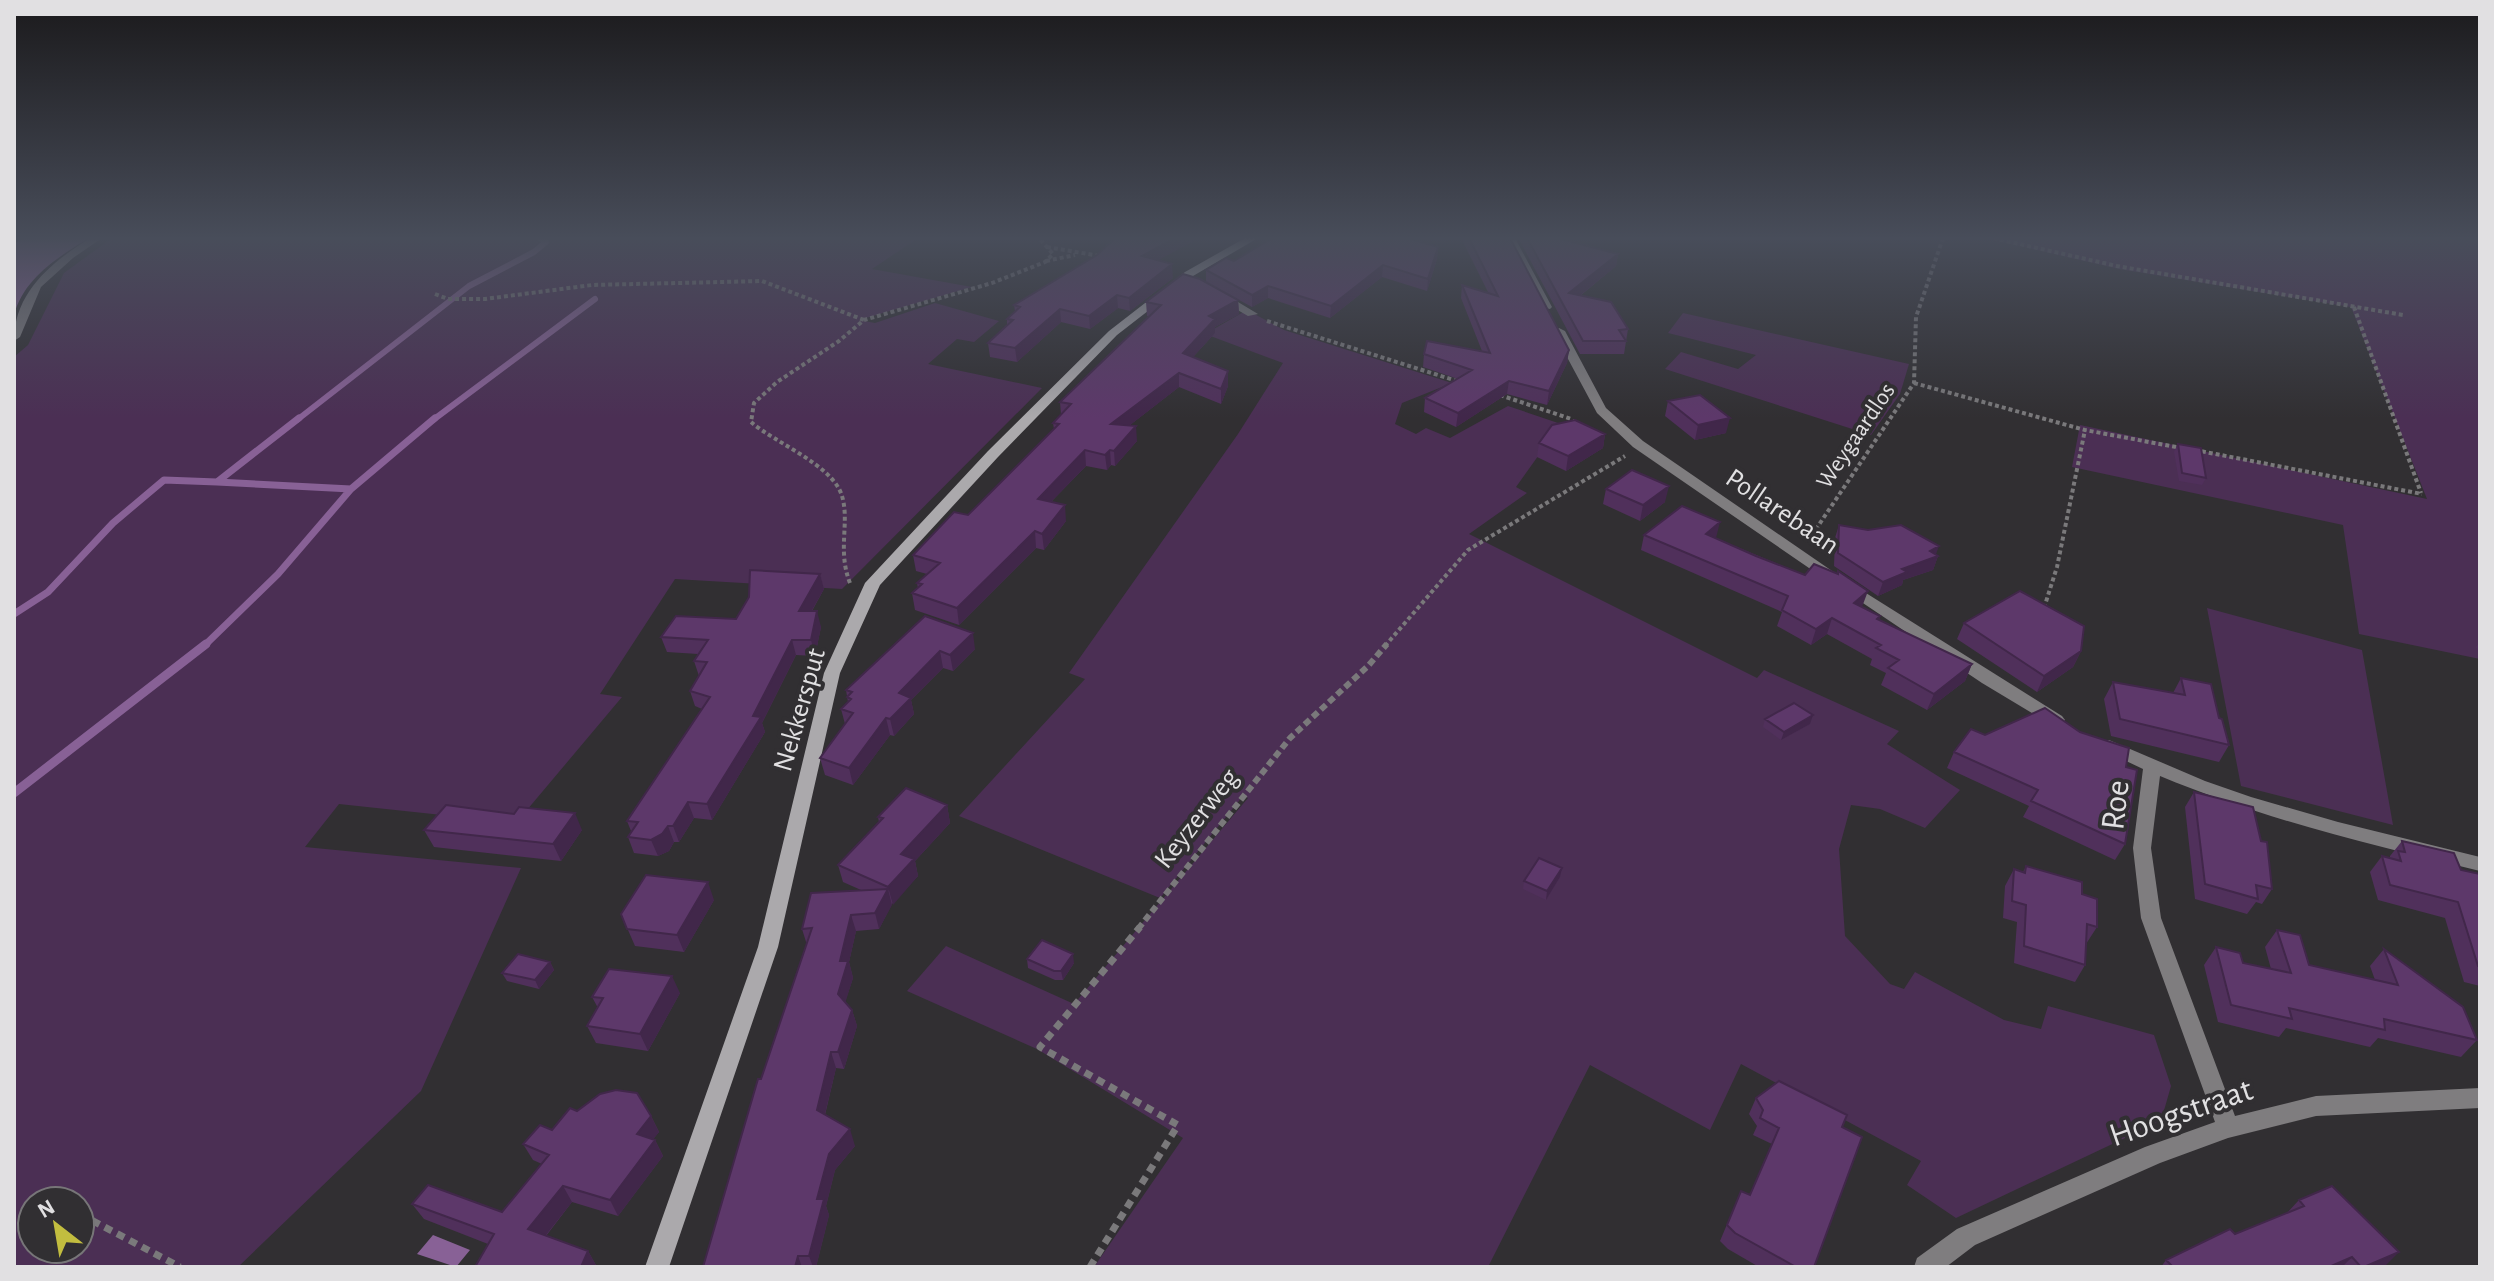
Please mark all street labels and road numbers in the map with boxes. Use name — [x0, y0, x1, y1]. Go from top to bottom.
street label: Weygaardlos — [1812, 379, 1900, 493]
street label: Pollarebaan — [1720, 464, 1844, 560]
street label: Nekkersput — [769, 645, 831, 775]
street label: Keyzerweg — [1150, 764, 1244, 874]
street label: Roe — [2096, 778, 2136, 832]
street label: Hoogstraat — [2105, 1073, 2257, 1153]

